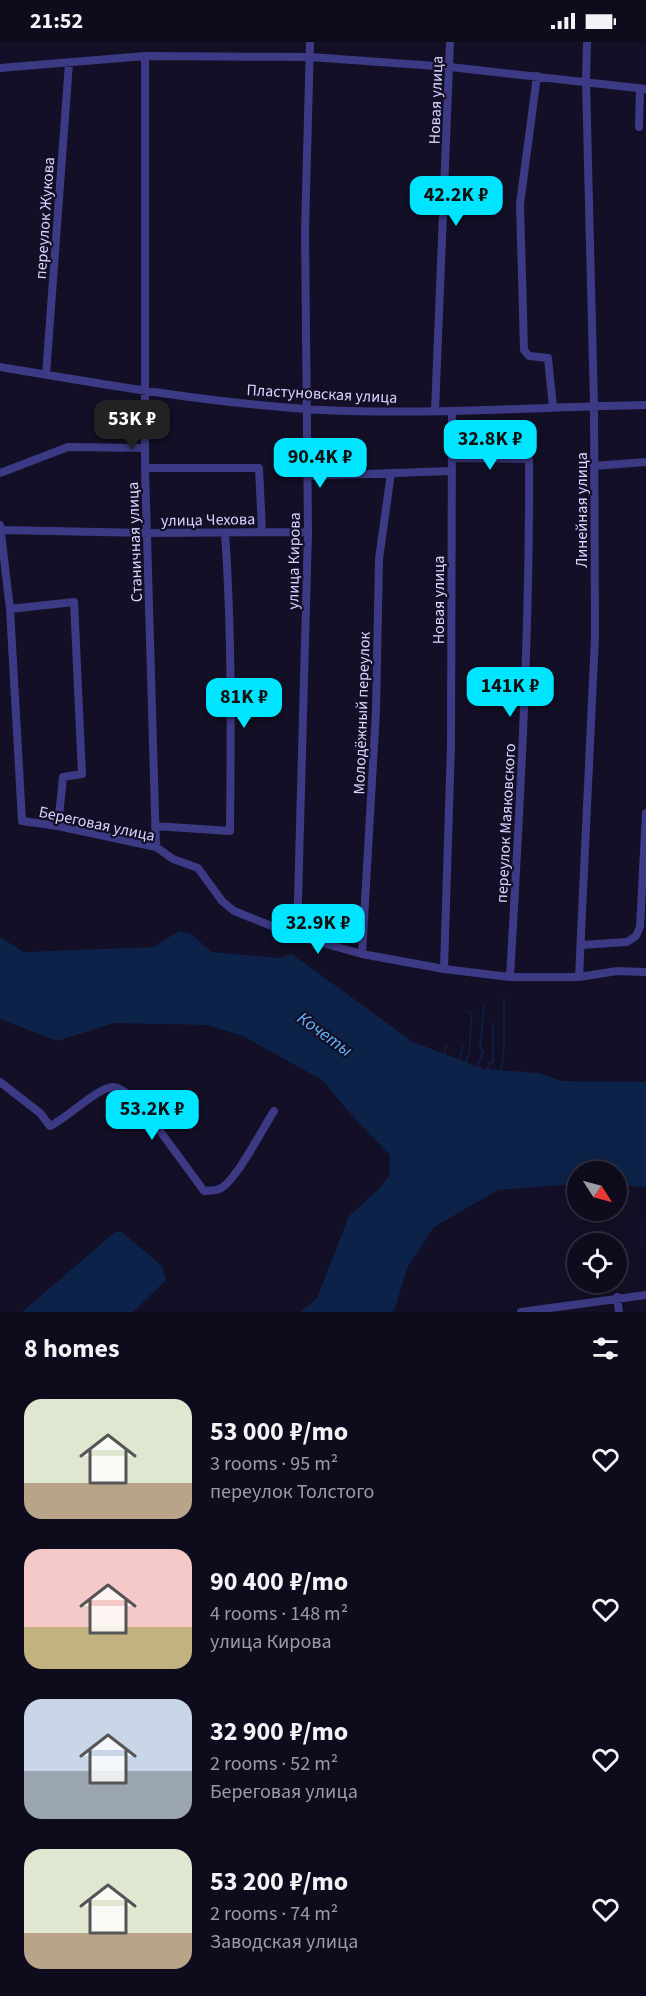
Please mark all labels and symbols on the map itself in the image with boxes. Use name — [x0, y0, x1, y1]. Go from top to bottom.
street label: Новая улица — [423, 55, 449, 145]
street label: переулок Жукова — [30, 156, 60, 280]
pin: 42.2K ₽ — [401, 176, 511, 227]
street label: Пластуновская улица — [246, 379, 398, 409]
pin: 53K ₽ — [90, 400, 174, 451]
pin: 32.8K ₽ — [435, 420, 545, 471]
pin: 90.4K ₽ — [265, 438, 375, 489]
street label: Линейная улица — [571, 452, 593, 568]
street label: Станичная улица — [122, 481, 148, 603]
street label: улица Чехова — [161, 508, 255, 532]
street label: улица Кирова — [282, 512, 306, 610]
street label: Новая улица — [428, 556, 450, 644]
street label: Молодёжный переулок — [348, 631, 376, 795]
pin: 141K ₽ — [461, 667, 559, 718]
pin: 81K ₽ — [202, 678, 286, 729]
street label: переулок Маяковского — [491, 743, 521, 903]
street label: Береговая улица — [37, 801, 157, 847]
pin: 32.9K ₽ — [263, 904, 373, 955]
water label: Кочеты — [292, 1006, 358, 1063]
pin: 53.2K ₽ — [97, 1090, 207, 1141]
north arrow — [567, 1161, 627, 1221]

